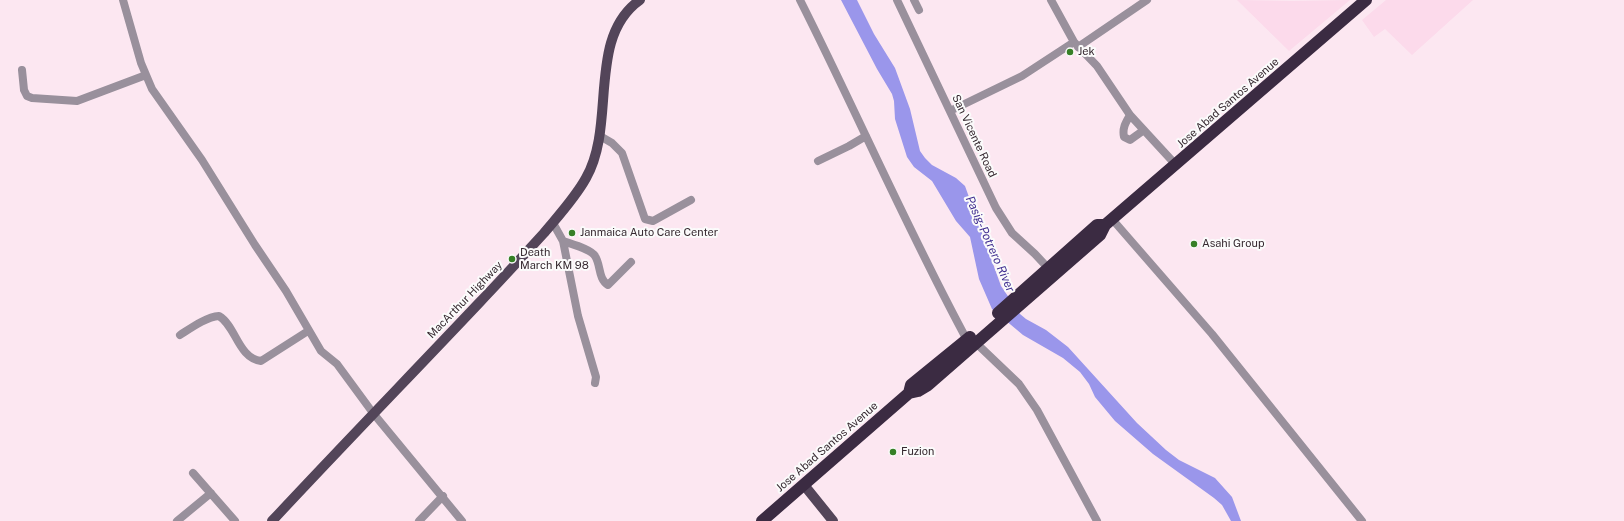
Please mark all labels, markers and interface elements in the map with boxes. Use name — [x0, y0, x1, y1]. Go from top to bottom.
place label: Jek — [1078, 45, 1095, 59]
marker: Jek — [1065, 47, 1075, 57]
street label: Jose Abad Santos Avenue — [1174, 55, 1282, 151]
street label: San Vicente Road — [949, 92, 999, 180]
water label: Pasig-Potrero River — [962, 194, 1018, 294]
place label: Janmaica Auto Care Center — [580, 226, 718, 240]
marker: Janmaica Auto Care Center — [567, 228, 577, 238]
place label: Asahi Group — [1202, 237, 1265, 251]
marker: Asahi Group — [1189, 239, 1199, 249]
place label: Death March KM 98 — [520, 246, 589, 272]
marker: Death March KM 98 — [507, 254, 517, 264]
street label: MacArthur Highway — [425, 259, 505, 341]
street label: Jose Abad Santos Avenue — [773, 399, 881, 495]
place label: Fuzion — [901, 445, 934, 459]
marker: Fuzion — [888, 447, 898, 457]

